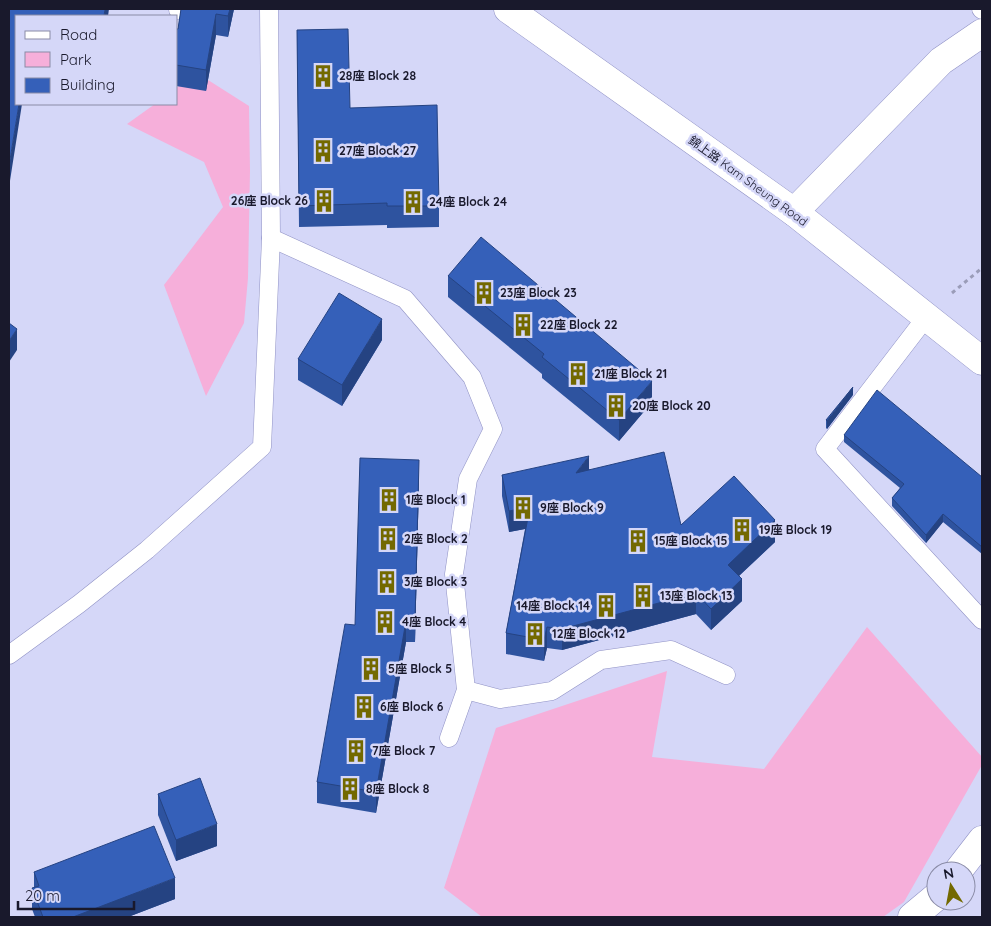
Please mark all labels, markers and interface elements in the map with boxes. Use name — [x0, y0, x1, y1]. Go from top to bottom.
legend — [15, 15, 178, 105]
text: Road — [60, 25, 97, 44]
text: Park — [60, 50, 92, 69]
building icon: 28座 Block 28 — [310, 63, 336, 89]
place label: 28座 Block 28 — [339, 68, 416, 83]
text: Building — [60, 75, 115, 94]
street label: 錦上路 Kam Sheung Road — [686, 132, 811, 229]
building icon: 27座 Block 27 — [310, 138, 336, 164]
place label: 27座 Block 27 — [339, 143, 416, 158]
building icon: 26座 Block 26 — [311, 188, 337, 214]
building icon: 24座 Block 24 — [400, 189, 426, 215]
place label: 26座 Block 26 — [231, 193, 308, 208]
place label: 24座 Block 24 — [429, 194, 507, 209]
building icon: 23座 Block 23 — [471, 280, 497, 306]
place label: 23座 Block 23 — [500, 285, 577, 300]
building icon: 22座 Block 22 — [510, 312, 536, 338]
place label: 22座 Block 22 — [540, 317, 618, 332]
building icon: 21座 Block 21 — [565, 361, 591, 387]
place label: 21座 Block 21 — [594, 366, 667, 381]
building icon: 20座 Block 20 — [603, 393, 629, 419]
place label: 20座 Block 20 — [632, 398, 711, 413]
building icon: 1座 Block 1 — [376, 487, 402, 513]
place label: 1座 Block 1 — [406, 492, 466, 507]
building icon: 9座 Block 9 — [510, 495, 536, 521]
place label: 9座 Block 9 — [540, 500, 604, 515]
building icon: 19座 Block 19 — [729, 517, 755, 543]
place label: 19座 Block 19 — [759, 522, 832, 537]
building icon: 2座 Block 2 — [375, 526, 401, 552]
building icon: 15座 Block 15 — [625, 528, 651, 554]
place label: 2座 Block 2 — [404, 531, 468, 546]
place label: 15座 Block 15 — [654, 533, 727, 548]
building icon: 3座 Block 3 — [374, 569, 400, 595]
place label: 3座 Block 3 — [404, 574, 467, 589]
building icon: 13座 Block 13 — [630, 583, 656, 609]
place label: 13座 Block 13 — [660, 588, 732, 603]
building icon: 14座 Block 14 — [593, 593, 619, 619]
place label: 14座 Block 14 — [516, 598, 590, 613]
building icon: 4座 Block 4 — [372, 609, 398, 635]
place label: 4座 Block 4 — [402, 614, 466, 629]
building icon: 12座 Block 12 — [522, 621, 548, 647]
place label: 12座 Block 12 — [552, 626, 625, 641]
building icon: 5座 Block 5 — [358, 656, 384, 682]
place label: 5座 Block 5 — [388, 661, 452, 676]
building icon: 6座 Block 6 — [351, 694, 377, 720]
place label: 6座 Block 6 — [380, 699, 444, 714]
building icon: 7座 Block 7 — [343, 738, 369, 764]
place label: 7座 Block 7 — [372, 743, 436, 758]
building icon: 8座 Block 8 — [337, 776, 363, 802]
place label: 8座 Block 8 — [366, 781, 430, 796]
north arrow — [926, 861, 976, 911]
text: N — [942, 863, 955, 883]
scale bar — [18, 878, 134, 910]
text: 20 m — [25, 886, 60, 905]

